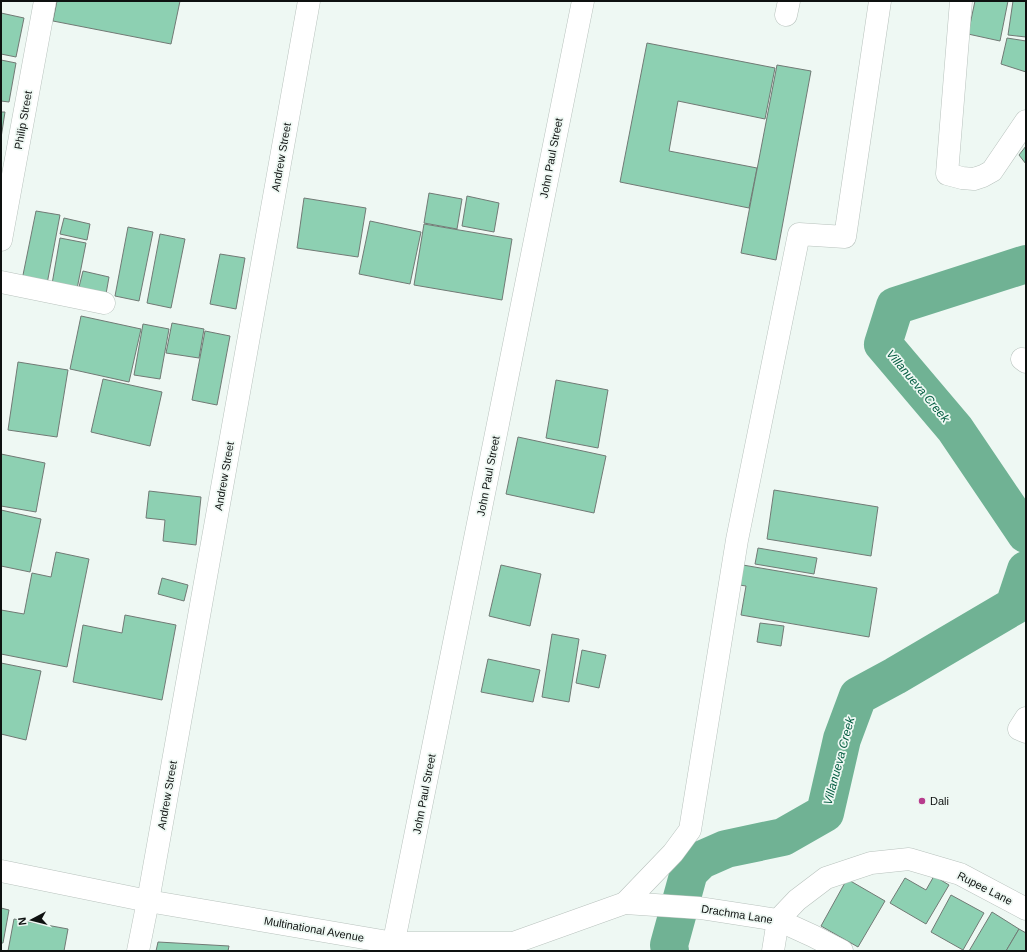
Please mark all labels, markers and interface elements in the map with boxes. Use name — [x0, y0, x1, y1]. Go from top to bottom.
street label: Philip Street — [12, 90, 34, 150]
street label: John Paul Street — [537, 117, 565, 199]
street label: Andrew Street — [269, 122, 293, 192]
water label: Villanueva Creek — [884, 347, 953, 426]
street label: John Paul Street — [474, 435, 502, 517]
street label: Andrew Street — [212, 441, 236, 511]
water label: Villanueva Creek — [821, 715, 858, 807]
street label: John Paul Street — [410, 753, 438, 835]
street label: Andrew Street — [155, 760, 179, 830]
place label: Dali — [930, 795, 949, 807]
marker: Dali — [917, 796, 927, 806]
street label: Rupee Lane — [956, 869, 1014, 907]
north arrow — [12, 900, 52, 940]
street label: Drachma Lane — [700, 902, 774, 926]
street label: Multinational Avenue — [263, 914, 365, 944]
text: N — [16, 916, 29, 926]

